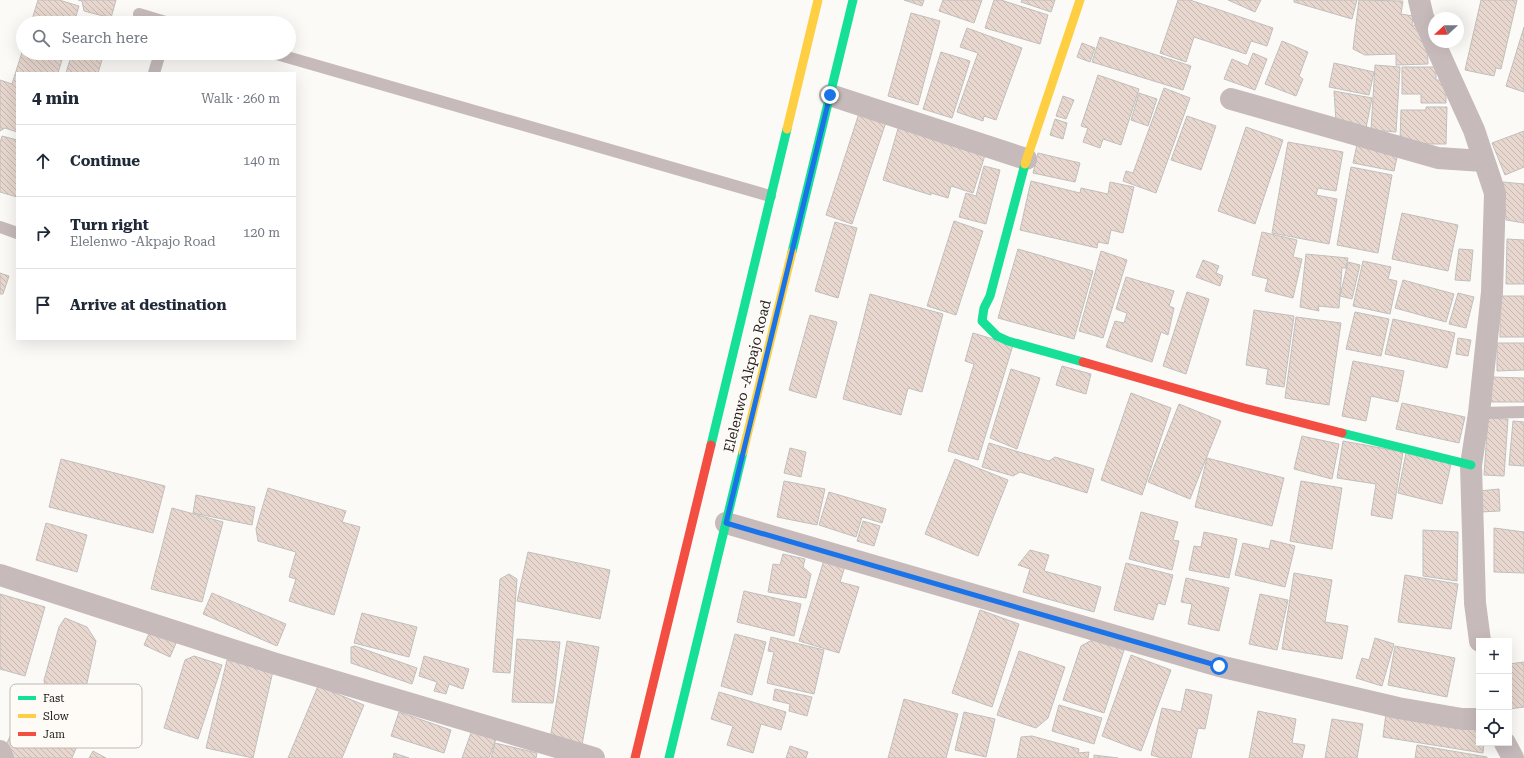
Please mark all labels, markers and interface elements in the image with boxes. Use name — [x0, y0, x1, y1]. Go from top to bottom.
north arrow — [1428, 12, 1464, 48]
search box — [16, 16, 296, 60]
icon: search — [30, 27, 52, 49]
text: Search here — [62, 29, 148, 47]
route end — [821, 86, 839, 104]
text: 4 min — [32, 88, 79, 108]
text: Walk · 260 m — [201, 91, 280, 106]
icon: ahead — [32, 150, 54, 172]
text: Continue — [70, 152, 140, 170]
text: 140 m — [243, 153, 280, 168]
text: Turn right — [70, 216, 149, 234]
icon: right — [32, 222, 54, 244]
text: 120 m — [243, 225, 280, 240]
text: Elelenwo -Akpajo Road — [70, 234, 216, 249]
icon: arrive — [32, 294, 54, 316]
text: Arrive at destination — [70, 296, 226, 314]
street label: Elelenwo -Akpajo Road — [720, 298, 774, 454]
map controls — [1476, 638, 1512, 746]
button: + — [1476, 638, 1512, 674]
route start — [1210, 657, 1228, 675]
button: − — [1476, 674, 1512, 710]
legend — [10, 684, 142, 748]
text: Fast — [43, 692, 64, 705]
text: Slow — [43, 710, 70, 723]
button: locate — [1476, 710, 1512, 746]
text: Jam — [43, 728, 65, 741]

